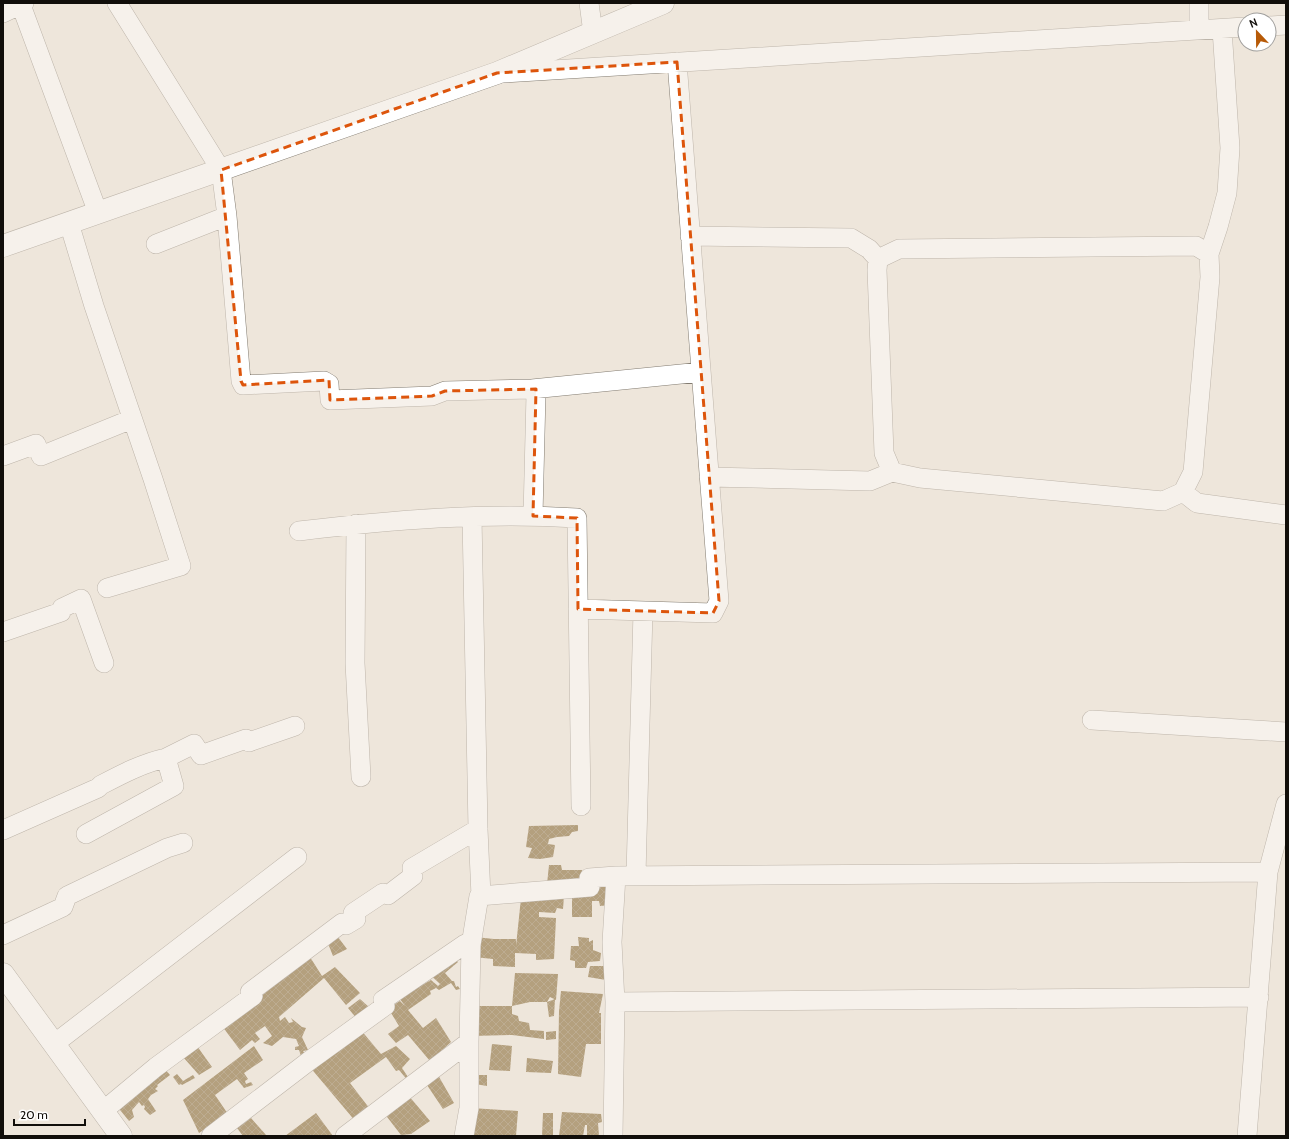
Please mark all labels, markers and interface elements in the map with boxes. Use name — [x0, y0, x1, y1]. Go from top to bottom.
north arrow — [1237, 12, 1277, 52]
text: N — [1247, 15, 1259, 31]
scale bar — [14, 1101, 85, 1127]
text: 20 m — [20, 1107, 48, 1122]

